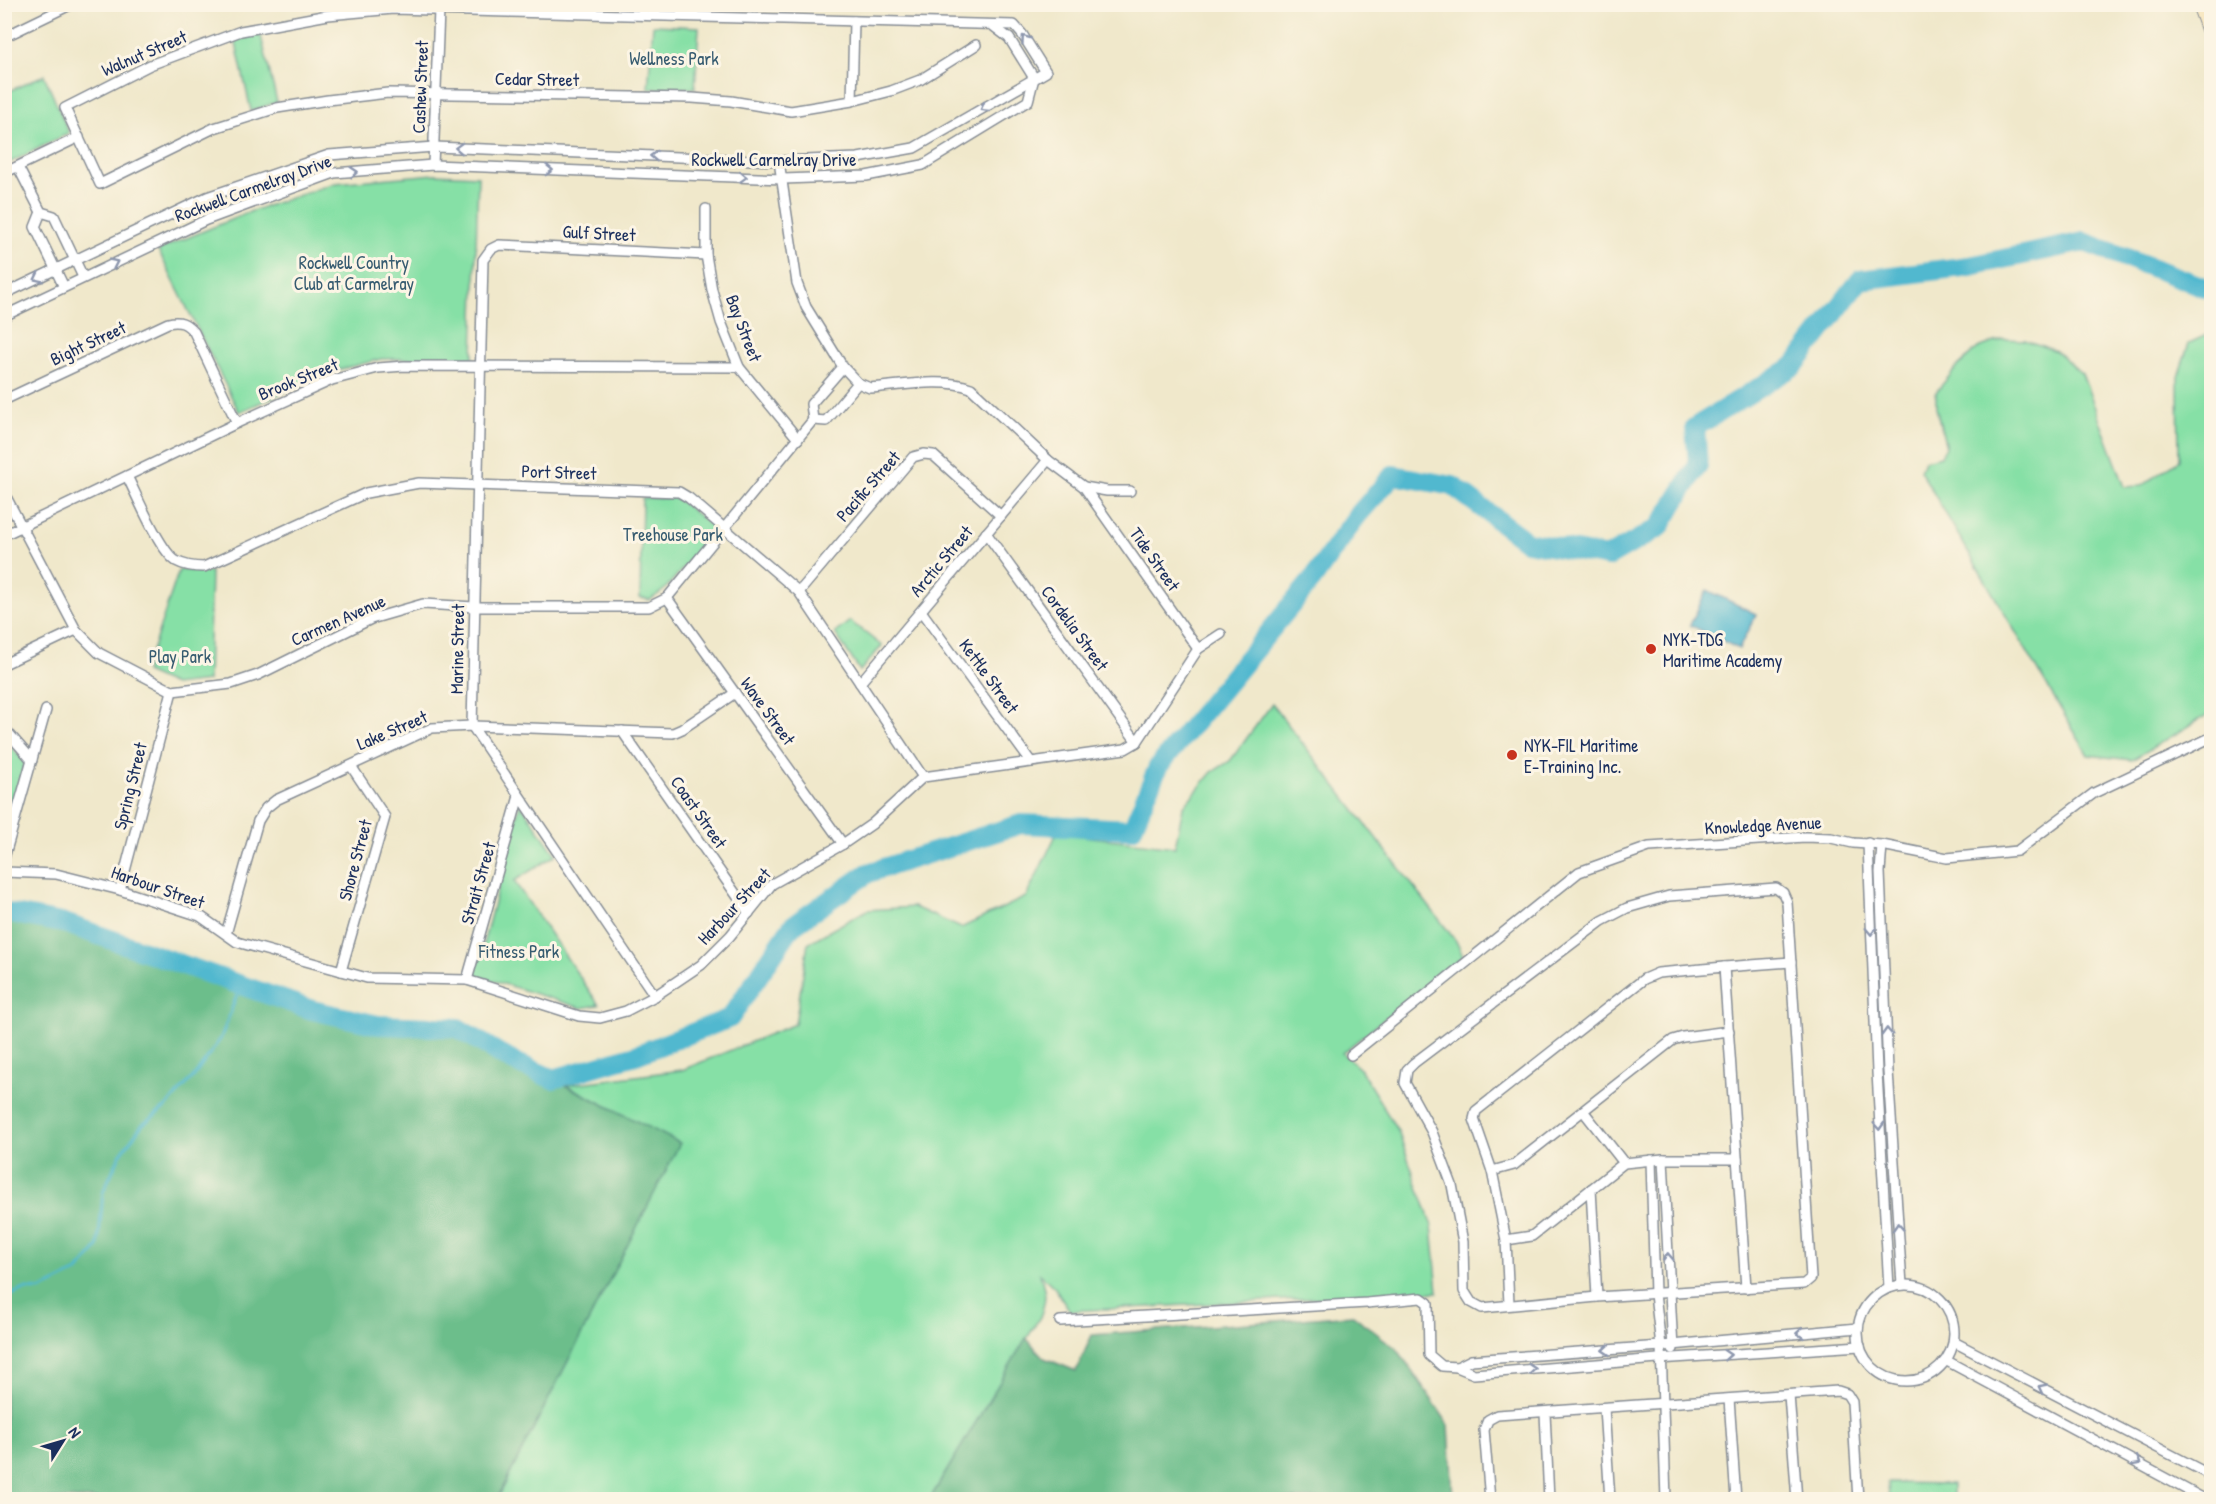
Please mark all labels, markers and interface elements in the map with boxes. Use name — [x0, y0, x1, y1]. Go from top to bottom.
street label: Walnut Street — [97, 23, 191, 82]
one-way arrow — [1021, 34, 1032, 45]
street label: Cashew Street — [406, 39, 434, 134]
park label: Wellness Park — [629, 46, 719, 71]
street label: Cedar Street — [495, 66, 580, 92]
one-way arrow — [980, 100, 990, 112]
one-way arrow — [454, 141, 463, 154]
street label: Rockwell Carmelray Drive — [692, 147, 856, 172]
street label: Rockwell Carmelray Drive — [171, 148, 335, 228]
one-way arrow — [649, 150, 658, 162]
one-way arrow — [544, 163, 553, 176]
one-way arrow — [349, 166, 358, 179]
one-way arrow — [739, 171, 748, 184]
street label: Gulf Street — [562, 219, 637, 247]
park label: Rockwell Country Club at Carmelray — [294, 250, 415, 296]
one-way arrow — [107, 258, 118, 270]
one-way arrow — [33, 270, 44, 282]
street label: Bay Street — [720, 291, 768, 366]
street label: Bight Street — [46, 314, 131, 371]
street label: Brook Street — [254, 351, 342, 406]
street label: Pacific Street — [830, 444, 906, 527]
street label: Port Street — [521, 458, 598, 486]
street label: Arctic Street — [904, 519, 979, 602]
park label: Treehouse Park — [623, 522, 724, 547]
street label: Tide Street — [1124, 522, 1187, 597]
street label: Cordelia Street — [1035, 580, 1115, 677]
street label: Carmen Avenue — [287, 588, 389, 652]
street label: Marine Street — [444, 603, 470, 694]
place label: NYK-TDG Maritime Academy — [1663, 627, 1783, 673]
street label: Kettle Street — [953, 633, 1025, 719]
marker: NYK-TDG Maritime Academy — [1644, 642, 1658, 656]
park label: Play Park — [149, 644, 212, 669]
street label: Wave Street — [735, 672, 802, 751]
street label: Lake Street — [353, 704, 432, 756]
place label: NYK-FIL Maritime E-Training Inc. — [1524, 733, 1638, 779]
street label: Spring Street — [107, 739, 153, 832]
marker: NYK-FIL Maritime E-Training Inc. — [1505, 748, 1519, 762]
street label: Coast Street — [665, 771, 734, 854]
street label: Knowledge Avenue — [1704, 809, 1822, 841]
street label: Shore Street — [332, 816, 378, 903]
street label: Strait Street — [454, 838, 502, 927]
street label: Harbour Street — [108, 859, 209, 915]
street label: Harbour Street — [692, 861, 777, 950]
one-way arrow — [1865, 927, 1878, 936]
park label: Fitness Park — [478, 939, 560, 964]
one-way arrow — [1880, 1027, 1893, 1036]
one-way arrow — [1873, 1121, 1886, 1130]
one-way arrow — [1891, 1222, 1904, 1231]
one-way arrow — [1661, 1253, 1674, 1262]
one-way arrow — [1795, 1326, 1805, 1339]
one-way arrow — [1601, 1343, 1610, 1356]
one-way arrow — [1722, 1349, 1731, 1362]
one-way arrow — [1528, 1363, 1537, 1376]
one-way arrow — [2038, 1384, 2048, 1395]
north arrow — [33, 1411, 93, 1471]
text: N — [64, 1422, 87, 1442]
one-way arrow — [2130, 1455, 2141, 1466]

